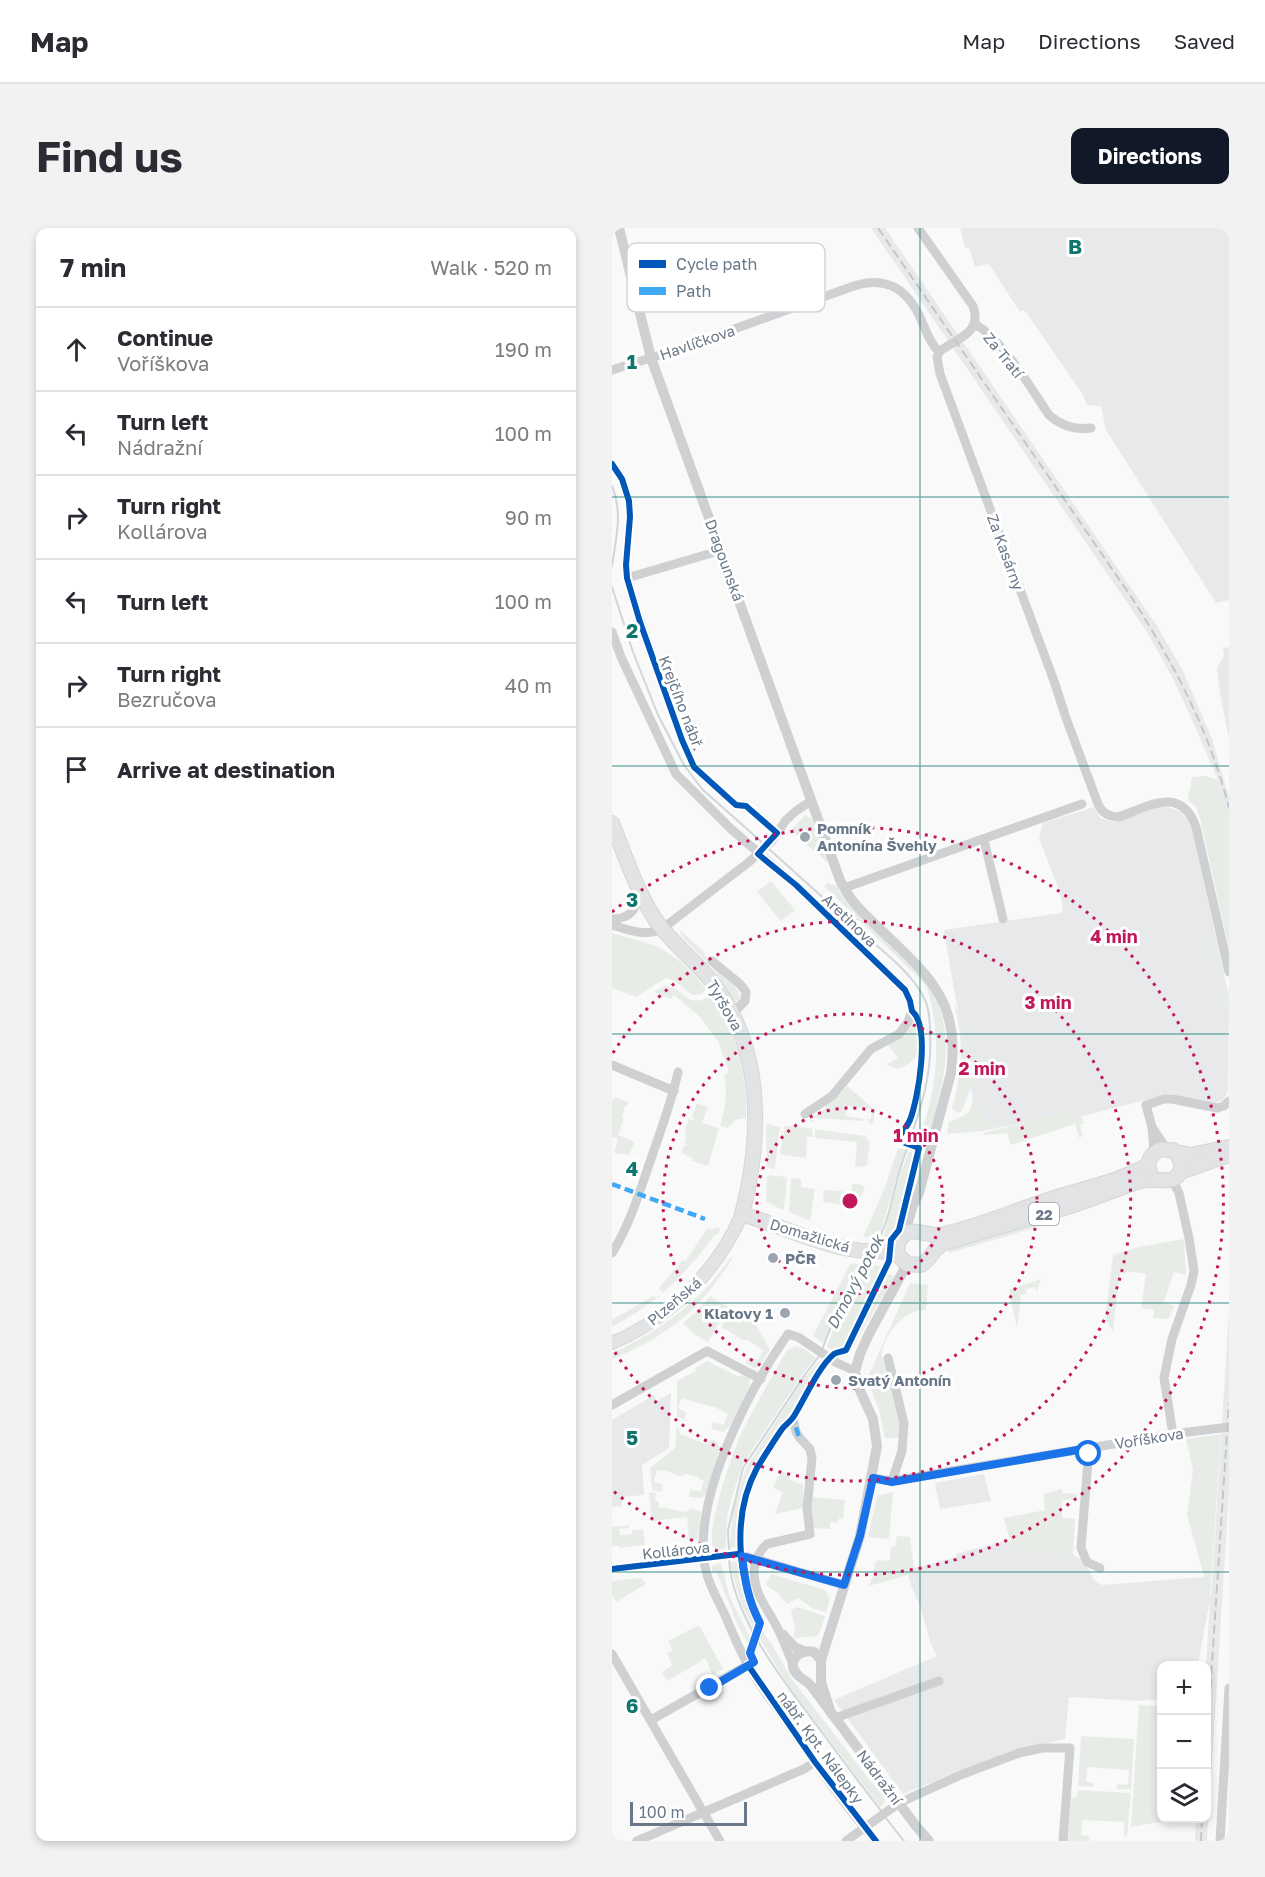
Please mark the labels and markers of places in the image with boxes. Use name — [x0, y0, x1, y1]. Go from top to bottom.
place label: Pomník Antonína Švehly — [817, 819, 937, 854]
marker: Pomník Antonína Švehly — [798, 830, 812, 844]
centre of rings — [840, 1191, 860, 1211]
place label: PČR — [785, 1249, 816, 1267]
marker: PČR — [766, 1251, 780, 1265]
place label: Klatovy 1 — [704, 1304, 773, 1322]
marker: Klatovy 1 — [778, 1306, 792, 1320]
place label: Svatý Antonín — [848, 1371, 951, 1389]
marker: Svatý Antonín — [829, 1373, 843, 1387]

